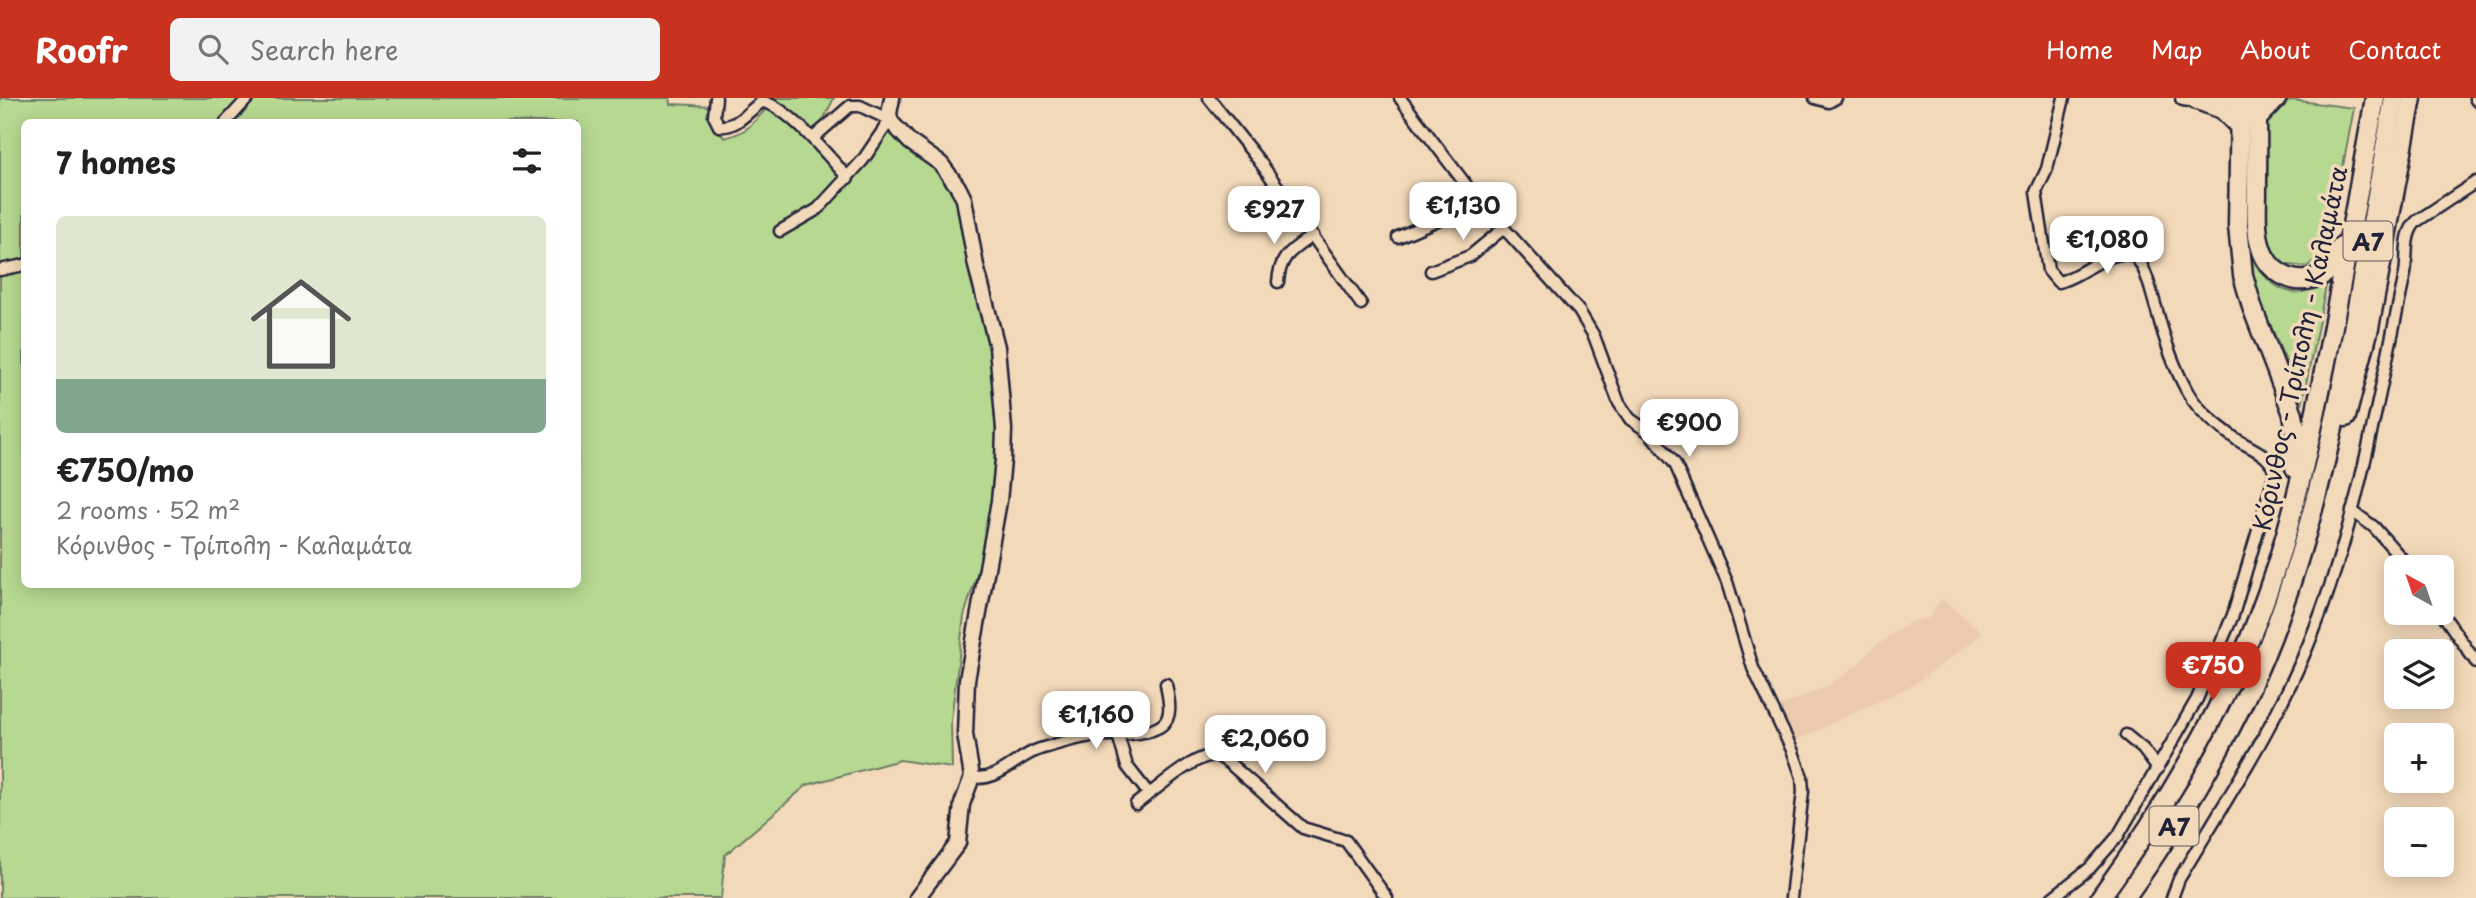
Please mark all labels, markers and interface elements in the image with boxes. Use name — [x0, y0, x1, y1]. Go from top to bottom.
search box — [170, 18, 660, 81]
text: Roofr — [35, 24, 128, 74]
icon: search — [194, 30, 232, 68]
text: Search here — [250, 30, 398, 69]
text: Home — [2046, 31, 2113, 67]
text: Map — [2151, 31, 2202, 67]
text: About — [2240, 31, 2310, 67]
text: Contact — [2348, 31, 2441, 67]
text: 7 homes — [56, 139, 176, 184]
icon: filters — [508, 142, 546, 180]
street label: Κόρινθος - Τρίπολη - Καλαμάτα — [2243, 162, 2355, 534]
pin: €1,130 — [1406, 183, 1520, 242]
pin: €927 — [1233, 186, 1315, 246]
text: €1,130 — [1425, 187, 1501, 222]
text: €927 — [1244, 191, 1304, 226]
pin: €1,080 — [2050, 216, 2164, 276]
text: €1,080 — [2066, 221, 2148, 256]
road number: Α7 — [2344, 222, 2392, 260]
icon: home — [238, 261, 364, 387]
pin: €900 — [1648, 400, 1730, 459]
text: €900 — [1656, 404, 1722, 439]
text: €750/mo — [56, 447, 194, 492]
text: 2 rooms · 52 m² — [56, 492, 240, 527]
text: Κόρινθος - Τρίπολη - Καλαμάτα — [56, 527, 413, 562]
north arrow — [2384, 555, 2454, 625]
map controls — [2384, 555, 2454, 877]
button: layers — [2384, 639, 2454, 709]
pin: €750 — [2172, 642, 2254, 702]
text: €750 — [2182, 647, 2244, 682]
pin: €1,160 — [1039, 692, 1153, 751]
text: €1,160 — [1058, 696, 1134, 731]
pin: €2,060 — [1208, 716, 1322, 775]
text: €2,060 — [1221, 720, 1309, 755]
button: + — [2384, 723, 2454, 793]
road number: Α7 — [2150, 806, 2198, 846]
button: − — [2384, 807, 2454, 877]

